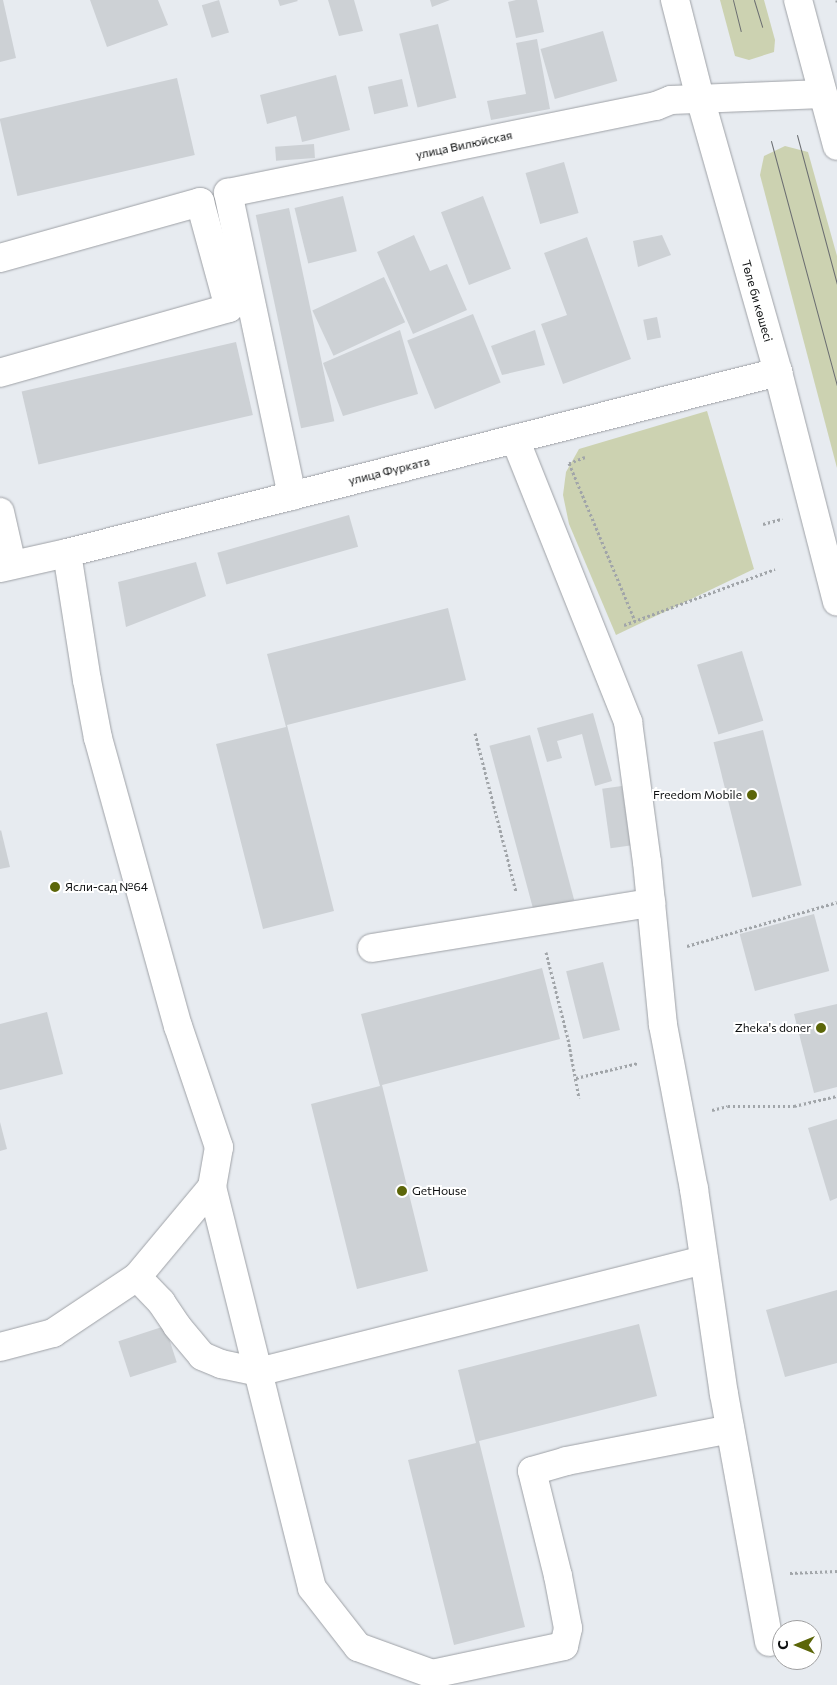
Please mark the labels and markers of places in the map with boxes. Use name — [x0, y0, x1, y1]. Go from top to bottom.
place label: Freedom Mobile — [653, 788, 742, 802]
marker: Freedom Mobile — [746, 789, 758, 801]
place label: Ясли-сад №64 — [65, 880, 148, 894]
marker: Ясли-сад №64 — [49, 881, 61, 893]
place label: Zheka's doner — [735, 1021, 811, 1035]
marker: Zheka's doner — [815, 1022, 827, 1034]
place label: GetHouse — [412, 1184, 467, 1198]
marker: GetHouse — [396, 1185, 408, 1197]

